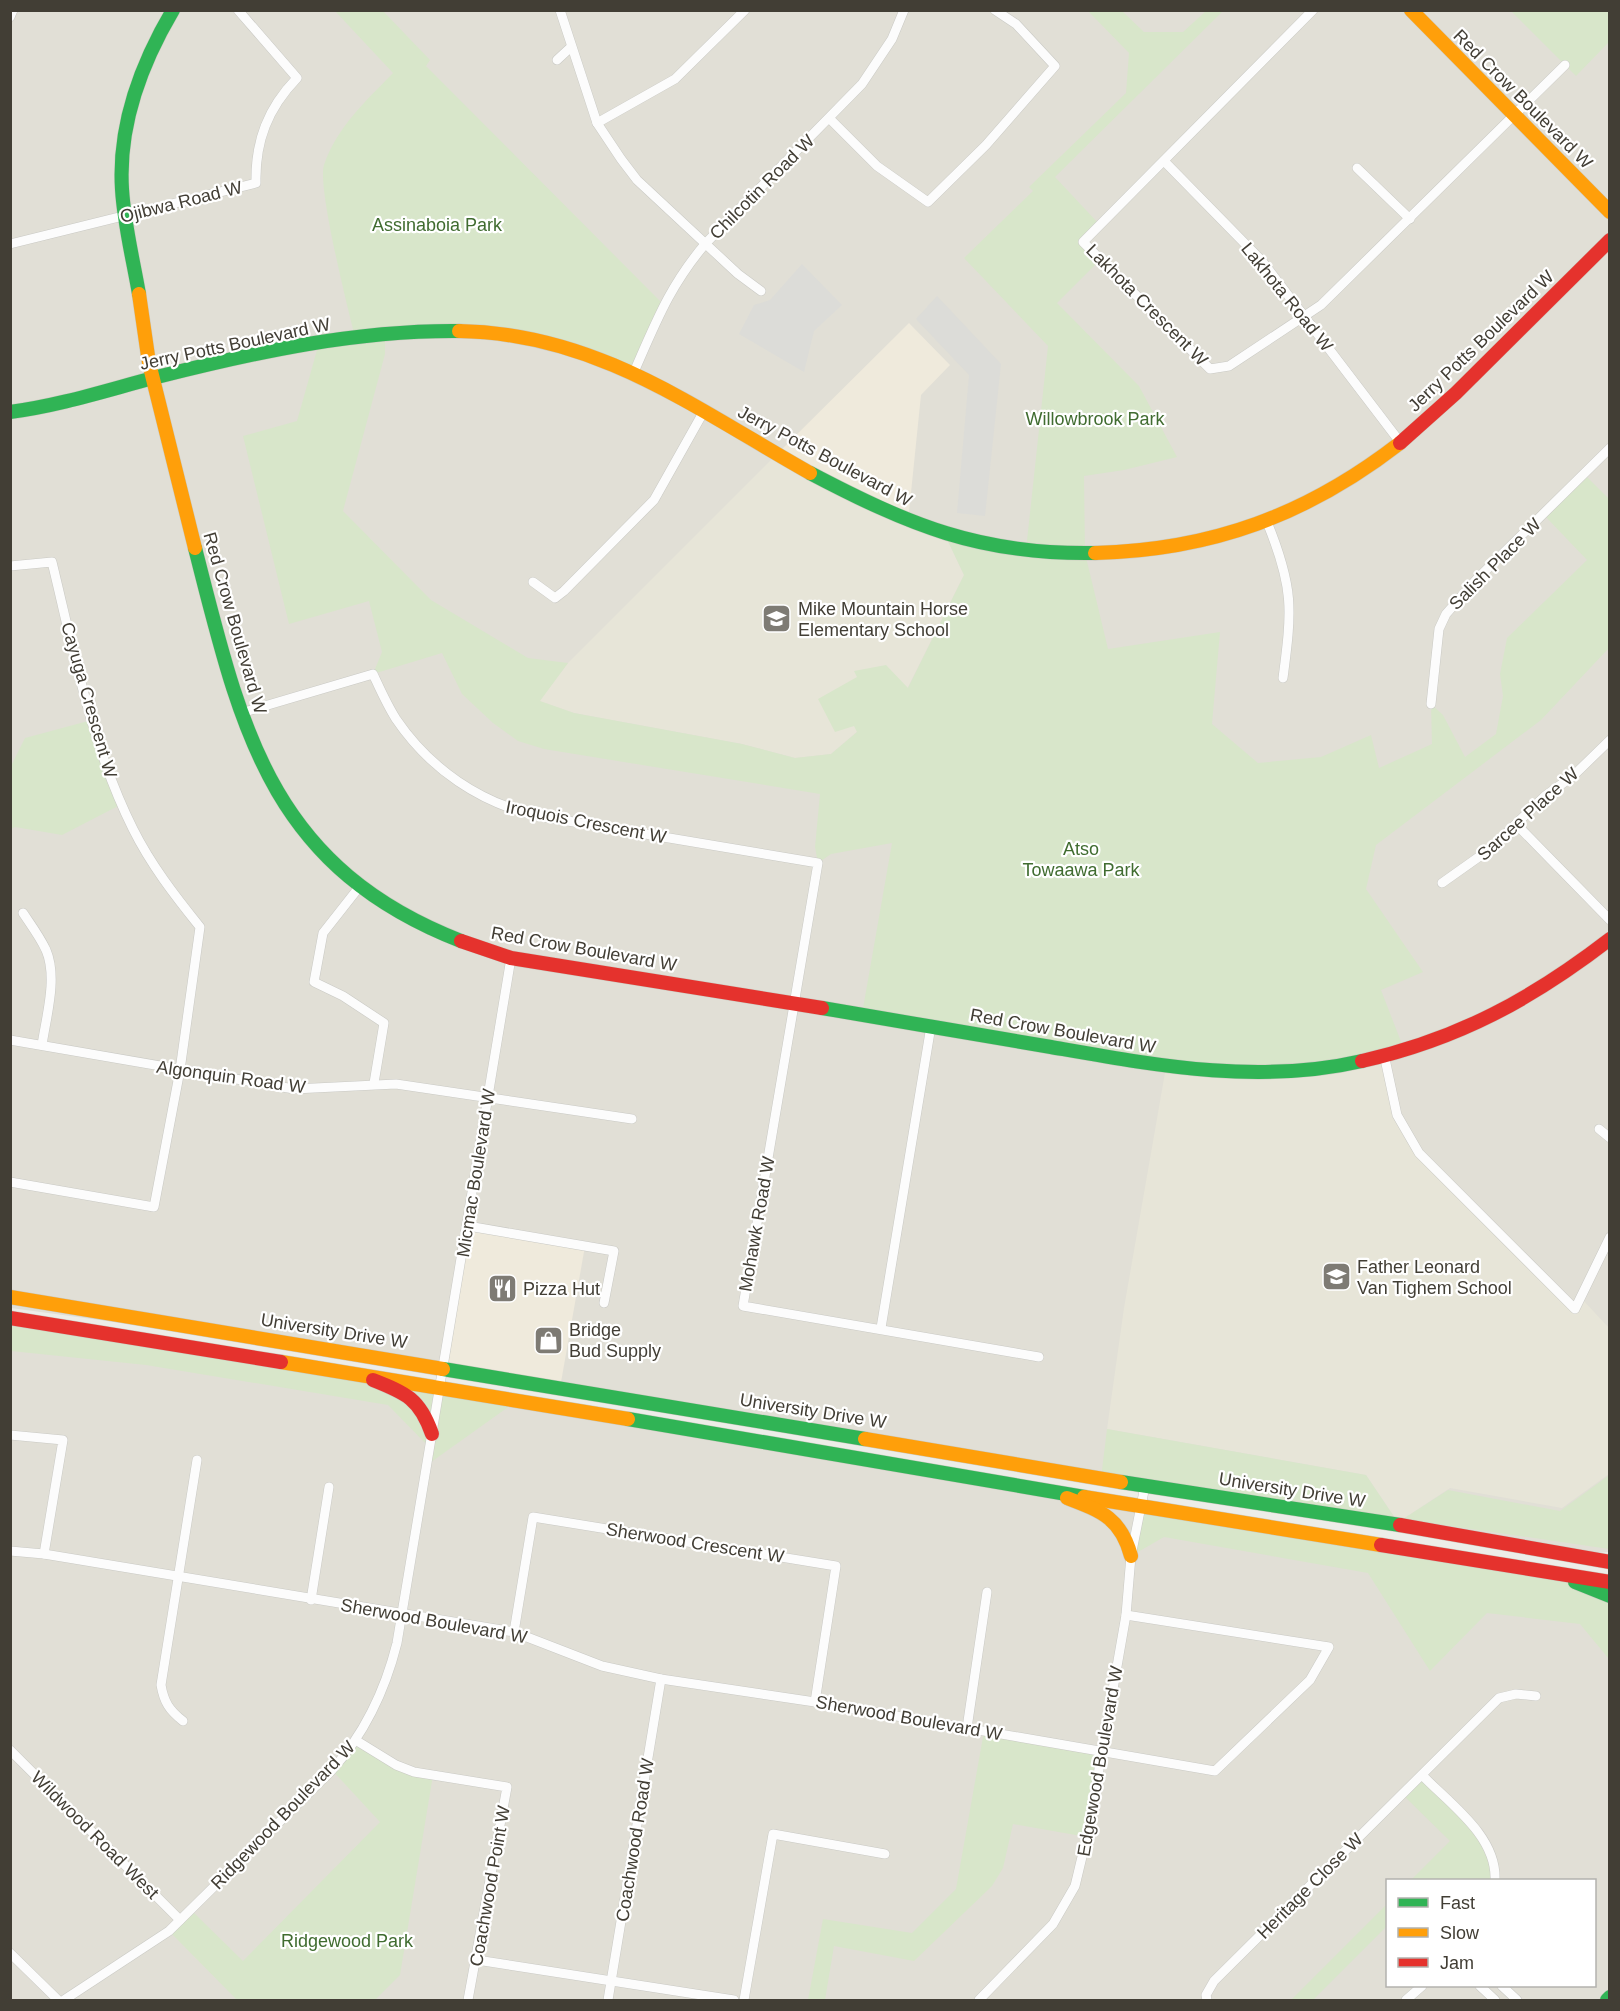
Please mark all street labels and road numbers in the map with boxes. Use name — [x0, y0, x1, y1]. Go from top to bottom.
street label: Red Crow Boulevard W — [1449, 25, 1597, 173]
street label: Chilcotin Road W — [706, 131, 818, 243]
street label: Ojibwa Road W — [118, 177, 244, 227]
street label: Lakhota Road W — [1237, 239, 1337, 355]
street label: Lakhota Crescent W — [1082, 240, 1212, 370]
street label: Jerry Potts Boulevard W — [1404, 266, 1558, 416]
street label: Jerry Potts Boulevard W — [138, 314, 332, 374]
street label: Jerry Potts Boulevard W — [735, 402, 915, 510]
street label: Salish Place W — [1445, 514, 1545, 614]
street label: Red Crow Boulevard W — [199, 530, 271, 716]
street label: Cayuga Crescent W — [57, 620, 121, 780]
street label: Sarcee Place W — [1473, 763, 1583, 865]
street label: Iroquois Crescent W — [504, 797, 668, 847]
street label: Red Crow Boulevard W — [490, 923, 678, 975]
street label: Red Crow Boulevard W — [969, 1005, 1157, 1057]
street label: Algonquin Road W — [155, 1057, 307, 1097]
street label: Micmac Boulevard W — [453, 1087, 499, 1259]
street label: Mohawk Road W — [735, 1155, 779, 1293]
street label: University Drive W — [259, 1310, 409, 1352]
street label: University Drive W — [738, 1390, 888, 1432]
street label: University Drive W — [1217, 1469, 1367, 1511]
street label: Sherwood Crescent W — [605, 1519, 785, 1567]
street label: Sherwood Boulevard W — [339, 1595, 529, 1647]
street label: Edgewood Boulevard W — [1073, 1664, 1127, 1858]
street label: Sherwood Boulevard W — [814, 1692, 1004, 1744]
street label: Ridgewood Boulevard W — [207, 1737, 359, 1893]
street label: Coachwood Road W — [612, 1757, 658, 1923]
street label: Wildwood Road West — [27, 1767, 163, 1903]
street label: Coachwood Point W — [466, 1804, 514, 1968]
street label: Heritage Close W — [1253, 1829, 1367, 1943]

